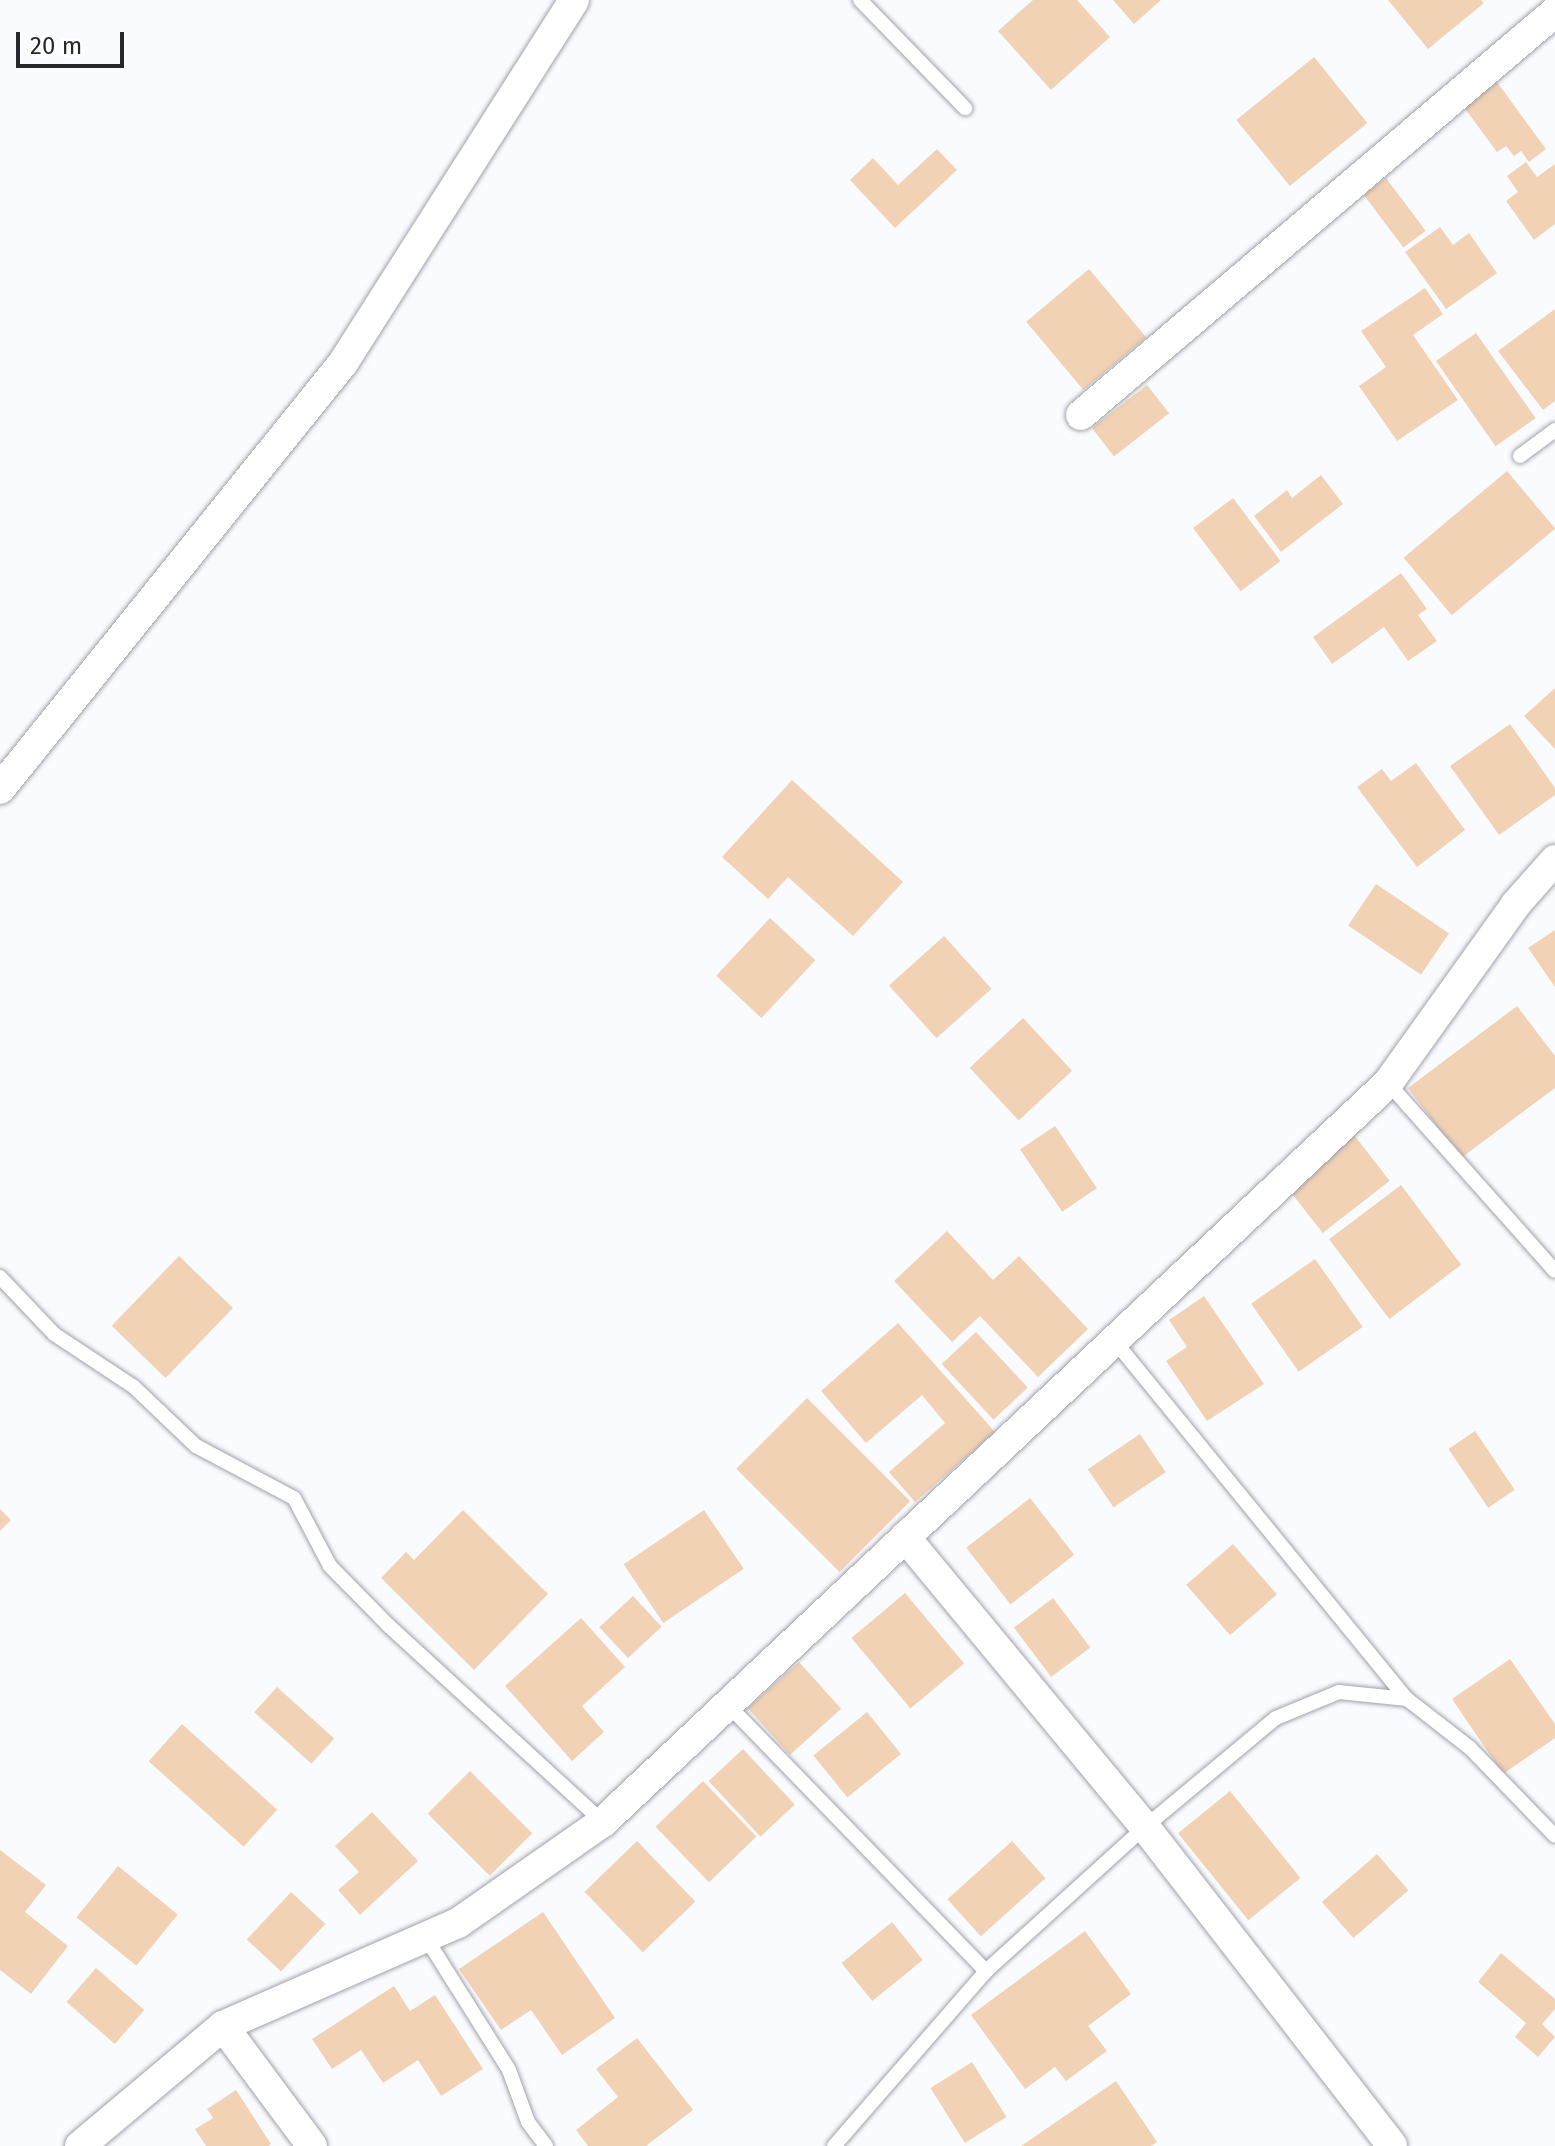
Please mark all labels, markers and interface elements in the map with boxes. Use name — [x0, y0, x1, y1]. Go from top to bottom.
scale bar — [20, 16, 128, 66]
text: 20 m — [30, 32, 82, 60]

